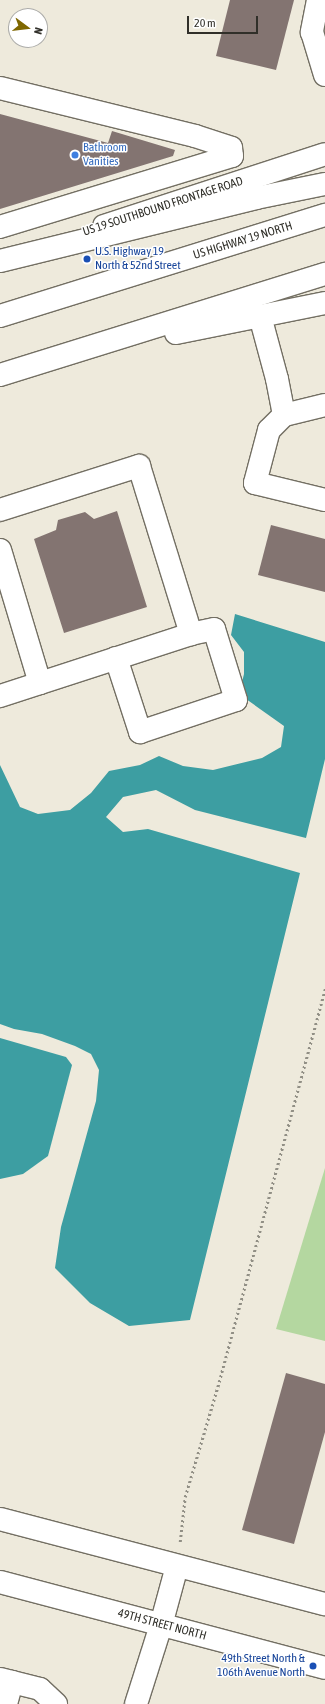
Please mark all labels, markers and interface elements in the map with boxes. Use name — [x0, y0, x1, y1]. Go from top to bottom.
north arrow — [8, 8, 48, 48]
scale bar — [189, 8, 260, 34]
text: 20 m — [194, 16, 216, 30]
text: N — [32, 26, 45, 36]
place label: Bathroom Vanities — [83, 141, 127, 169]
marker: Bathroom Vanities — [70, 150, 80, 160]
street label: US 19 SOUTHBOUND FRONTAGE ROAD — [81, 174, 245, 240]
street label: US HIGHWAY 19 NORTH — [192, 219, 294, 263]
place label: U.S. Highway 19 North & 52nd Street — [95, 245, 181, 273]
marker: U.S. Highway 19 North & 52nd Street — [82, 254, 92, 264]
street label: 49TH STREET NORTH — [116, 1606, 208, 1644]
place label: 49th Street North & 106th Avenue North — [217, 1652, 305, 1680]
marker: 49th Street North & 106th Avenue North — [308, 1661, 318, 1671]

